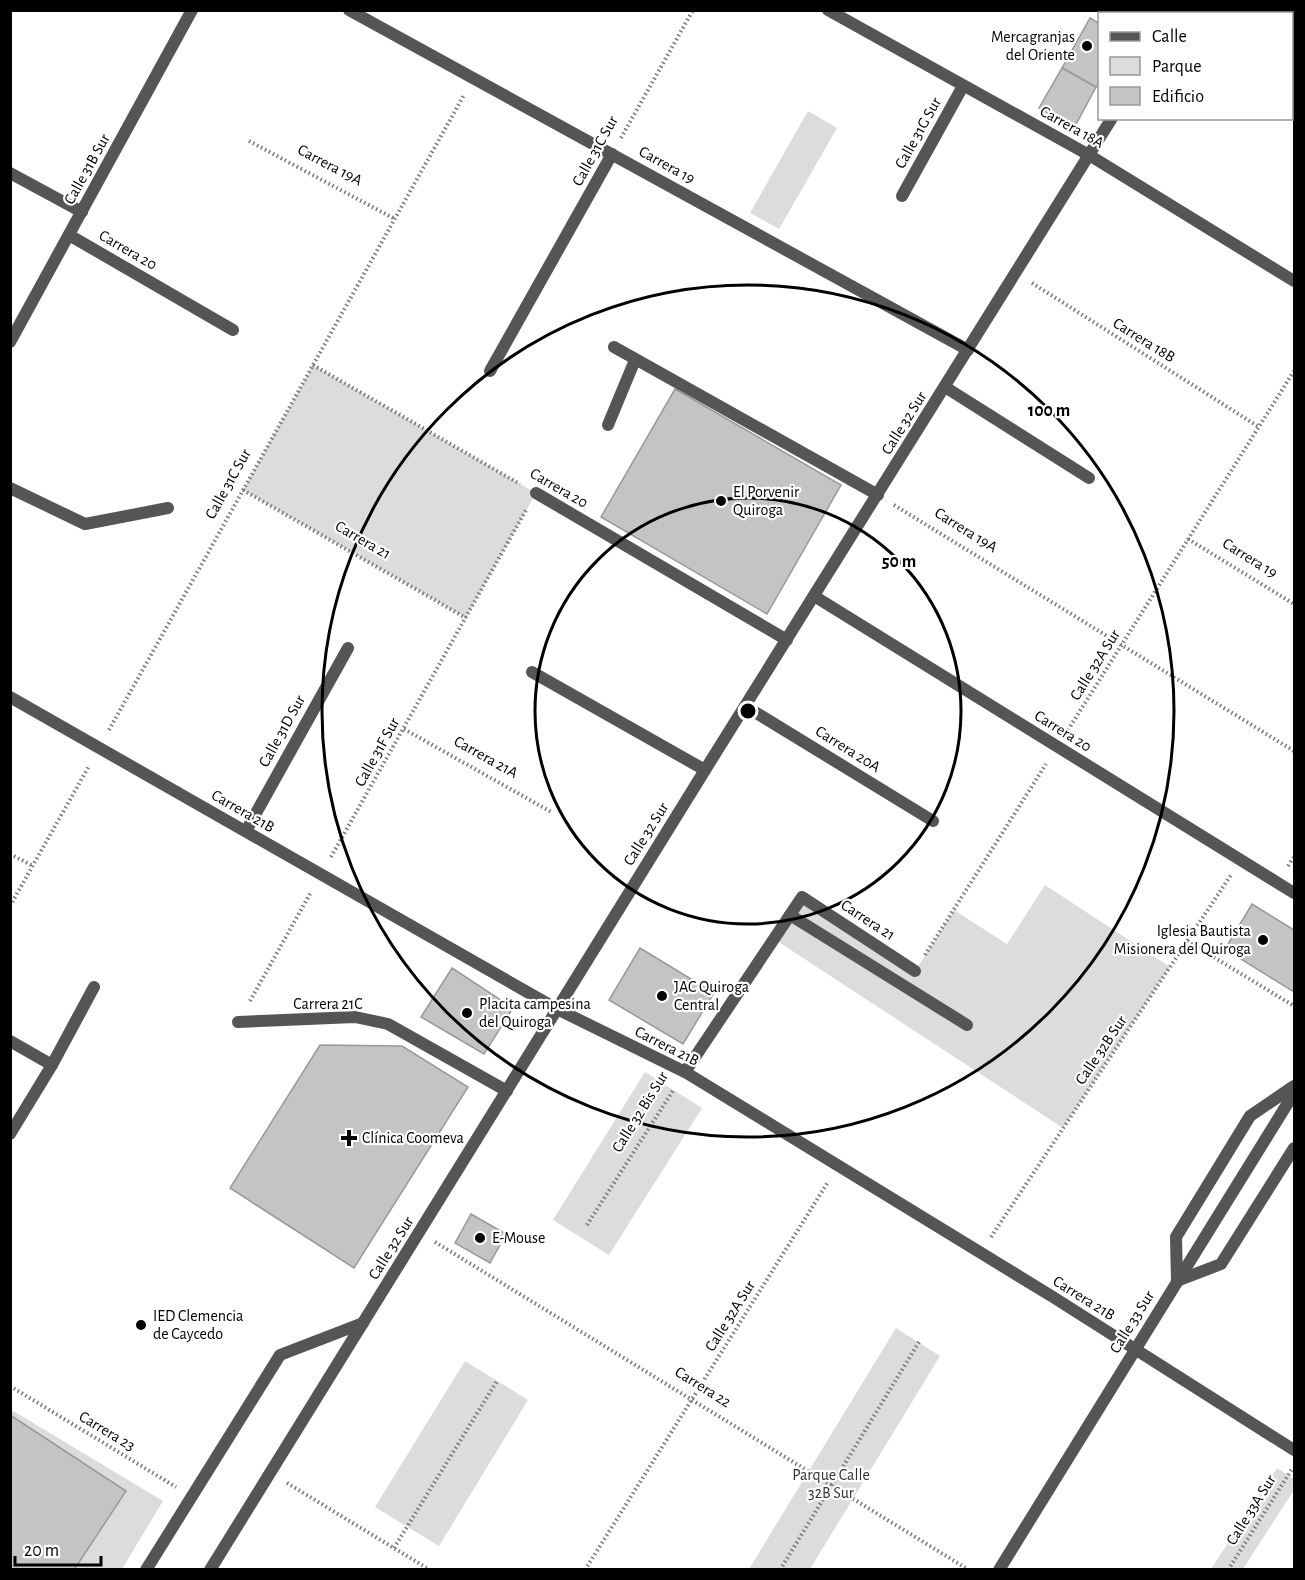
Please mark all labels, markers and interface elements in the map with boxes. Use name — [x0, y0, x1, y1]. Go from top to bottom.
legend — [1098, 12, 1293, 120]
text: Calle — [1152, 28, 1187, 46]
place label: Mercagranjas del Oriente — [991, 29, 1075, 63]
marker: Mercagranjas del Oriente — [1080, 39, 1094, 53]
text: Parque — [1152, 58, 1201, 76]
text: Edificio — [1152, 88, 1204, 106]
street label: Calle 31G Sur — [892, 94, 944, 171]
street label: Carrera 18A — [1037, 103, 1107, 151]
street label: Calle 31C Sur — [569, 113, 621, 189]
street label: Calle 31B Sur — [61, 130, 113, 207]
street label: Carrera 19A — [295, 141, 365, 189]
street label: Carrera 19 — [636, 143, 698, 187]
street label: Carrera 20 — [96, 227, 160, 273]
street label: Carrera 18B — [1110, 315, 1178, 365]
street label: Calle 32 Sur — [878, 388, 930, 457]
text: 100 m — [1028, 402, 1070, 420]
street label: Calle 31C Sur — [202, 446, 254, 522]
street label: Carrera 20 — [527, 465, 591, 511]
place label: El Porvenir Quiroga — [733, 484, 800, 519]
marker: El Porvenir Quiroga — [714, 494, 728, 508]
street label: Carrera 19A — [932, 505, 1000, 555]
street label: Carrera 21 — [333, 518, 393, 562]
street label: Carrera 19 — [1220, 535, 1280, 581]
text: 50 m — [882, 553, 916, 571]
street label: Calle 32A Sur — [1067, 626, 1123, 703]
street label: Calle 31D Sur — [256, 692, 309, 770]
centre of rings — [738, 701, 758, 721]
street label: Carrera 20 — [1032, 707, 1094, 755]
street label: Calle 31F Sur — [352, 714, 403, 789]
street label: Carrera 20A — [813, 723, 883, 775]
street label: Carrera 21A — [451, 733, 521, 781]
street label: Carrera 21B — [209, 787, 277, 835]
street label: Calle 32 Sur — [620, 799, 672, 868]
street label: Carrera 21 — [838, 897, 898, 943]
place label: Iglesia Bautista Misionera del Quiroga — [1114, 923, 1251, 958]
marker: Iglesia Bautista Misionera del Quiroga — [1256, 933, 1270, 947]
place label: JAC Quiroga Central — [674, 979, 749, 1013]
marker: JAC Quiroga Central — [655, 989, 669, 1003]
street label: Carrera 21C — [293, 996, 363, 1012]
place label: Placita campesina del Quiroga — [479, 996, 591, 1031]
marker: Placita campesina del Quiroga — [460, 1006, 474, 1020]
street label: Calle 32B Sur — [1072, 1012, 1130, 1087]
street label: Carrera 21B — [632, 1023, 702, 1069]
street label: Calle 32 Bis Sur — [609, 1068, 672, 1155]
marker: Clínica Coomeva — [340, 1129, 358, 1147]
place label: Clínica Coomeva — [362, 1130, 464, 1146]
street label: Calle 32 Sur — [365, 1213, 417, 1282]
place label: E-Mouse — [492, 1230, 545, 1246]
marker: E-Mouse — [473, 1231, 487, 1245]
street label: Carrera 21B — [1050, 1273, 1118, 1323]
street label: Calle 32A Sur — [702, 1277, 758, 1354]
street label: Calle 33 Sur — [1107, 1287, 1158, 1356]
place label: IED Clemencia de Caycedo — [153, 1308, 243, 1343]
marker: IED Clemencia de Caycedo — [134, 1318, 148, 1332]
street label: Carrera 22 — [672, 1364, 734, 1410]
street label: Carrera 23 — [76, 1408, 138, 1454]
park label: Parque Calle 32B Sur — [792, 1467, 870, 1501]
street label: Calle 33A Sur — [1223, 1471, 1279, 1548]
scale bar — [15, 1529, 100, 1567]
text: 20 m — [24, 1542, 59, 1560]

